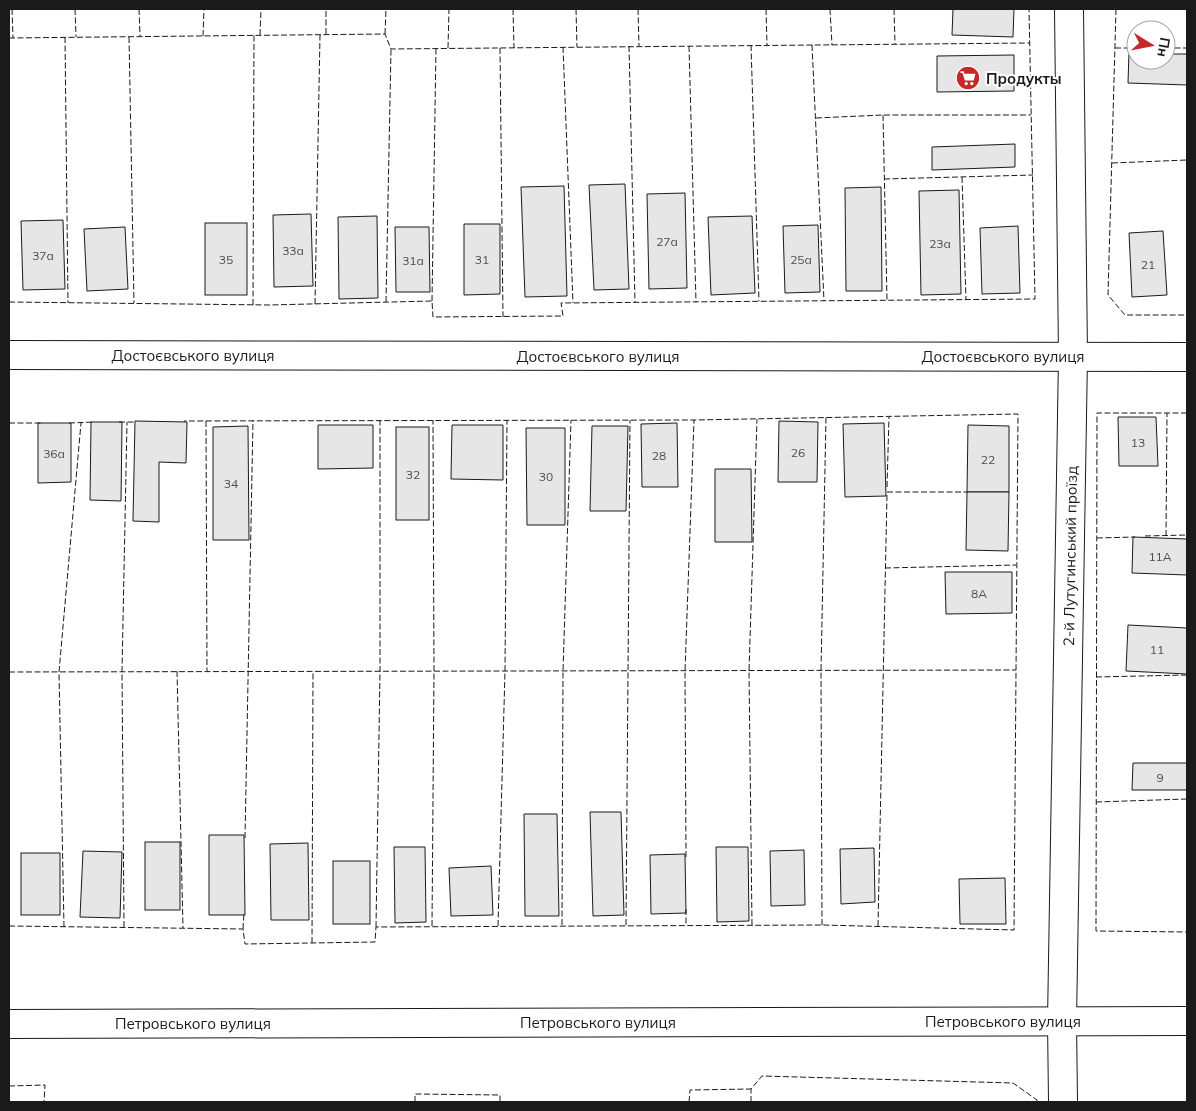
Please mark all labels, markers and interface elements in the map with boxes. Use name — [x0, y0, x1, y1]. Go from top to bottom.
north arrow — [1126, 20, 1176, 70]
text: Пн — [1153, 36, 1174, 58]
supermarket icon: Продукты — [955, 65, 981, 91]
place label: Продукты — [986, 69, 1062, 88]
house number: 27а — [656, 234, 678, 249]
house number: 23а — [929, 236, 951, 251]
house number: 33а — [282, 243, 304, 258]
house number: 37а — [32, 248, 54, 263]
house number: 35 — [219, 252, 233, 267]
house number: 31 — [475, 252, 489, 267]
house number: 25а — [790, 252, 812, 267]
house number: 31а — [402, 253, 424, 268]
house number: 21 — [1141, 257, 1155, 272]
street label: Достоєвського вулиця — [111, 346, 275, 365]
street label: Достоєвського вулиця — [516, 347, 680, 366]
street label: Достоєвського вулиця — [921, 347, 1085, 366]
house number: 13 — [1131, 435, 1145, 450]
house number: 26 — [791, 445, 805, 460]
house number: 36а — [43, 446, 65, 461]
house number: 28 — [652, 448, 666, 463]
house number: 22 — [981, 452, 995, 467]
street label: 2-й Лутугинський проїзд — [1059, 466, 1081, 646]
house number: 32 — [406, 467, 420, 482]
house number: 30 — [539, 469, 553, 484]
house number: 34 — [224, 476, 238, 491]
house number: 11А — [1148, 549, 1172, 564]
house number: 8А — [971, 586, 987, 601]
house number: 11 — [1150, 642, 1164, 657]
house number: 9 — [1156, 770, 1164, 785]
street label: Петровського вулиця — [925, 1012, 1081, 1031]
street label: Петровського вулиця — [520, 1013, 676, 1032]
street label: Петровського вулиця — [115, 1014, 271, 1033]

